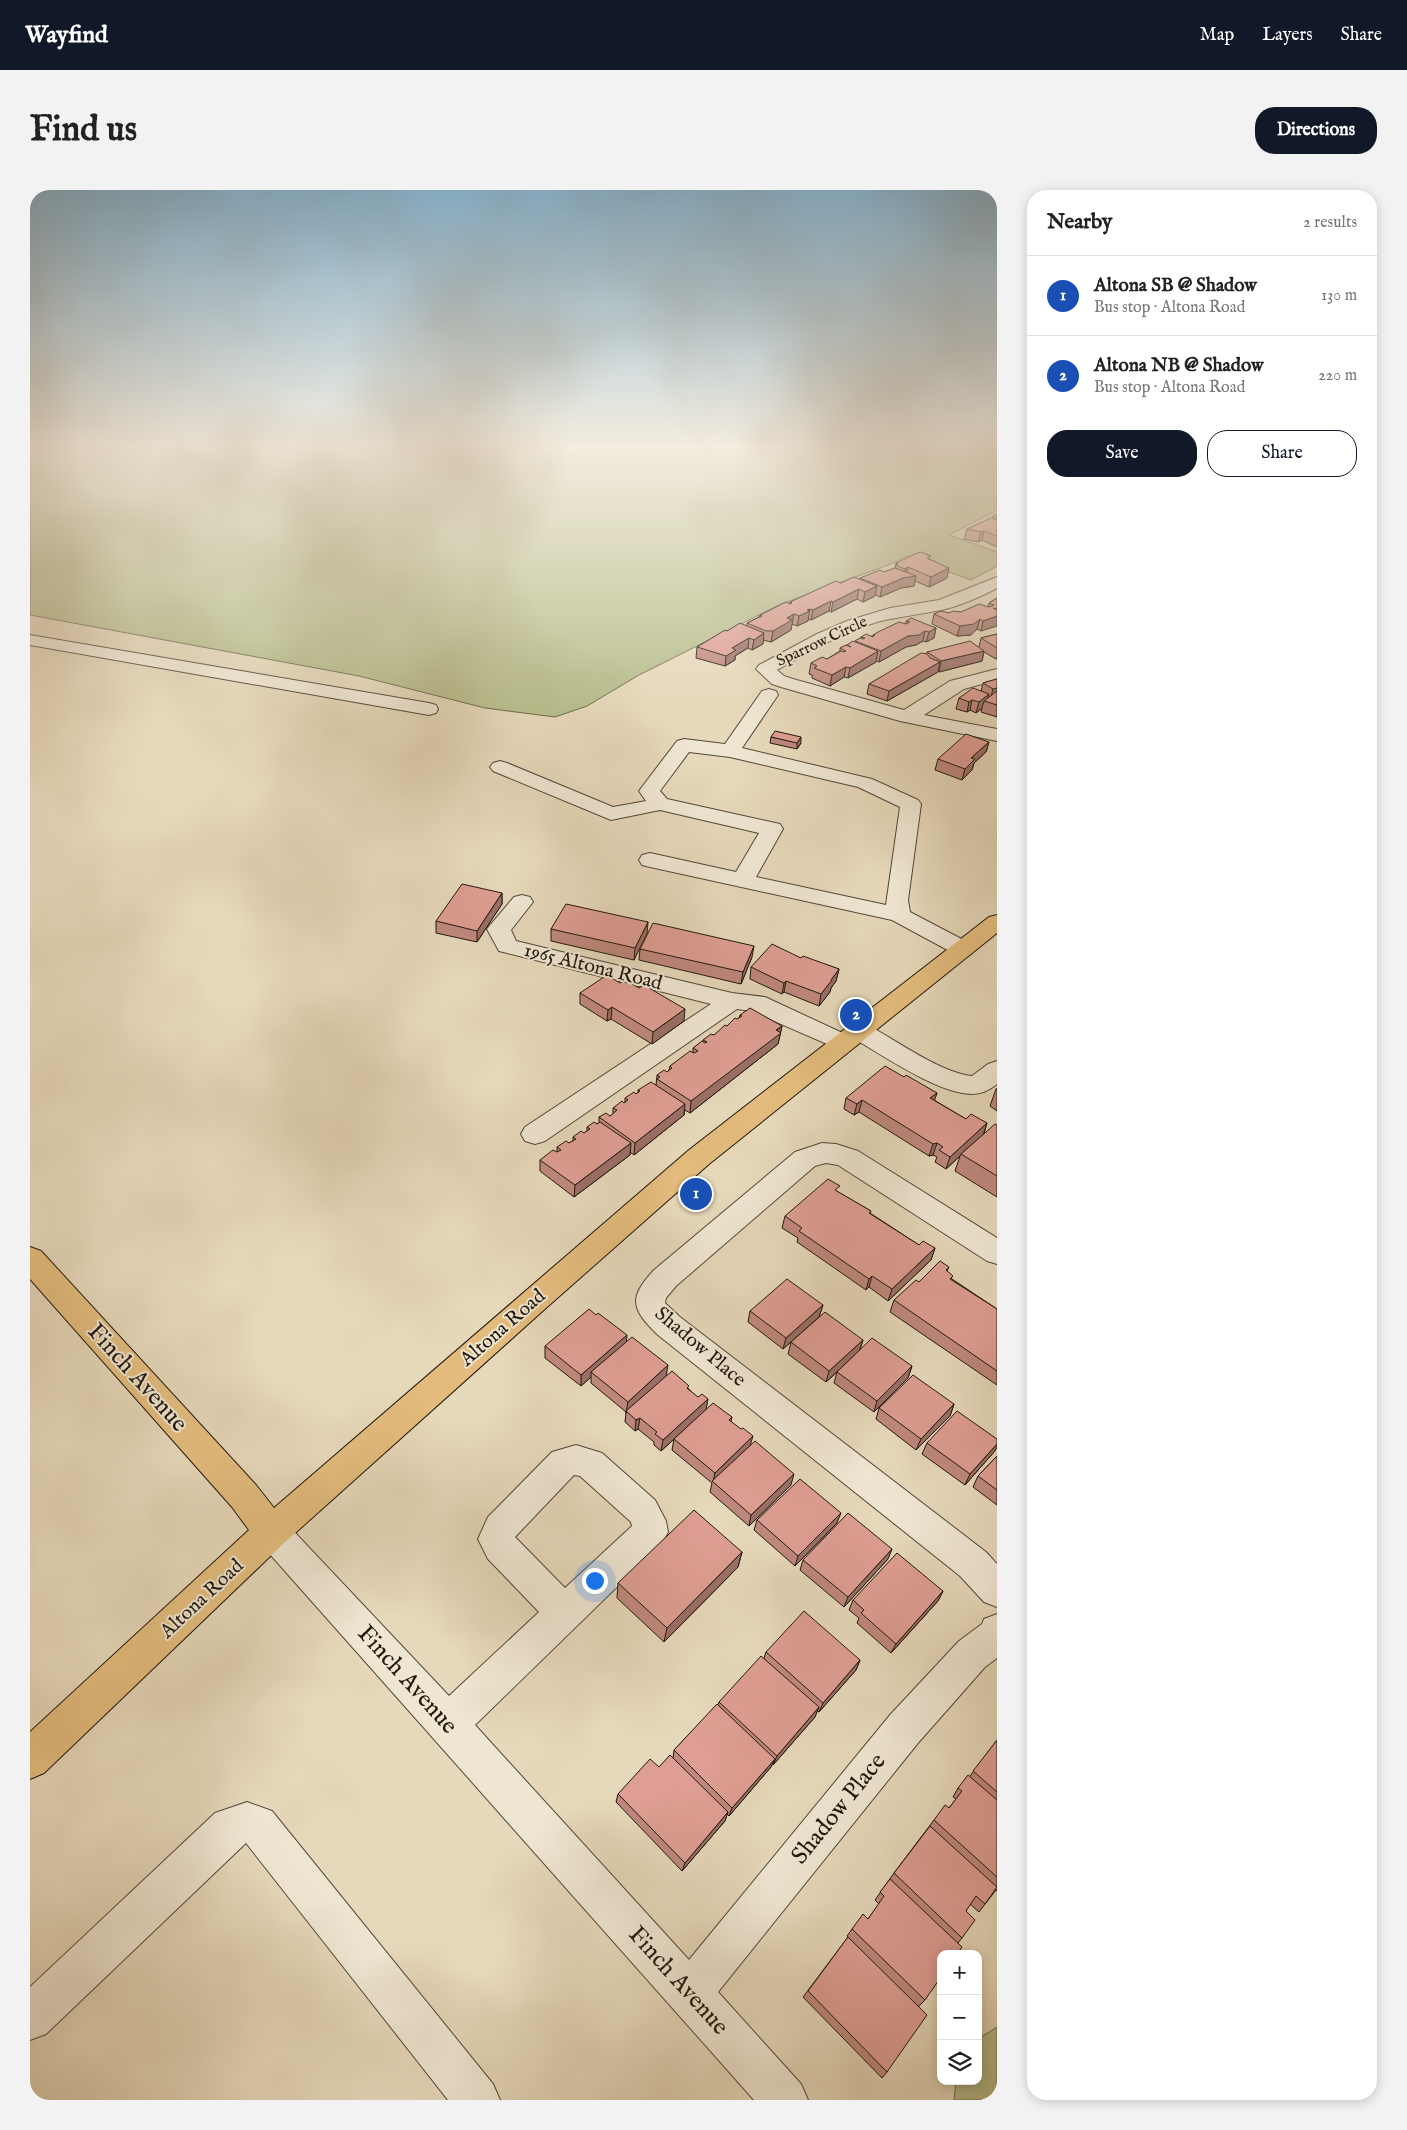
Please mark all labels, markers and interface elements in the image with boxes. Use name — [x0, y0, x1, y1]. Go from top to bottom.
text: Wayfind — [25, 20, 108, 51]
text: Map — [1200, 24, 1234, 47]
text: Layers — [1262, 24, 1313, 47]
text: Share — [1341, 24, 1382, 47]
button: Directions — [1255, 107, 1377, 154]
text: Find us — [30, 108, 137, 153]
text: Nearby — [1047, 209, 1112, 236]
text: 2 results — [1303, 213, 1357, 233]
text: Altona SB @ Shadow — [1094, 274, 1257, 298]
text: 1 — [1060, 286, 1066, 306]
text: 130 m — [1321, 286, 1357, 306]
text: Bus stop · Altona Road — [1094, 298, 1245, 318]
text: Altona NB @ Shadow — [1094, 354, 1263, 378]
text: 2 — [1059, 366, 1067, 386]
text: 220 m — [1318, 366, 1357, 386]
text: Bus stop · Altona Road — [1094, 378, 1245, 398]
button: Save — [1047, 430, 1197, 477]
button: Share — [1207, 430, 1357, 477]
street label: Sparrow Circle — [773, 612, 871, 672]
street label: 1965 Altona Road — [521, 938, 665, 996]
pin: 2 — [840, 996, 872, 1034]
pin: 1 — [680, 1175, 712, 1213]
street label: Altona Road — [454, 1284, 551, 1373]
street label: Shadow Place — [649, 1302, 751, 1392]
street label: Finch Avenue — [80, 1317, 194, 1439]
street label: Altona Road — [154, 1554, 249, 1645]
your location — [582, 1568, 608, 1594]
street label: Finch Avenue — [350, 1619, 464, 1741]
street label: Shadow Place — [785, 1747, 893, 1871]
street label: Finch Avenue — [621, 1920, 735, 2042]
map controls — [937, 1950, 982, 2085]
button: + — [937, 1950, 982, 1995]
button: − — [937, 1995, 982, 2040]
button: layers — [937, 2040, 982, 2085]

